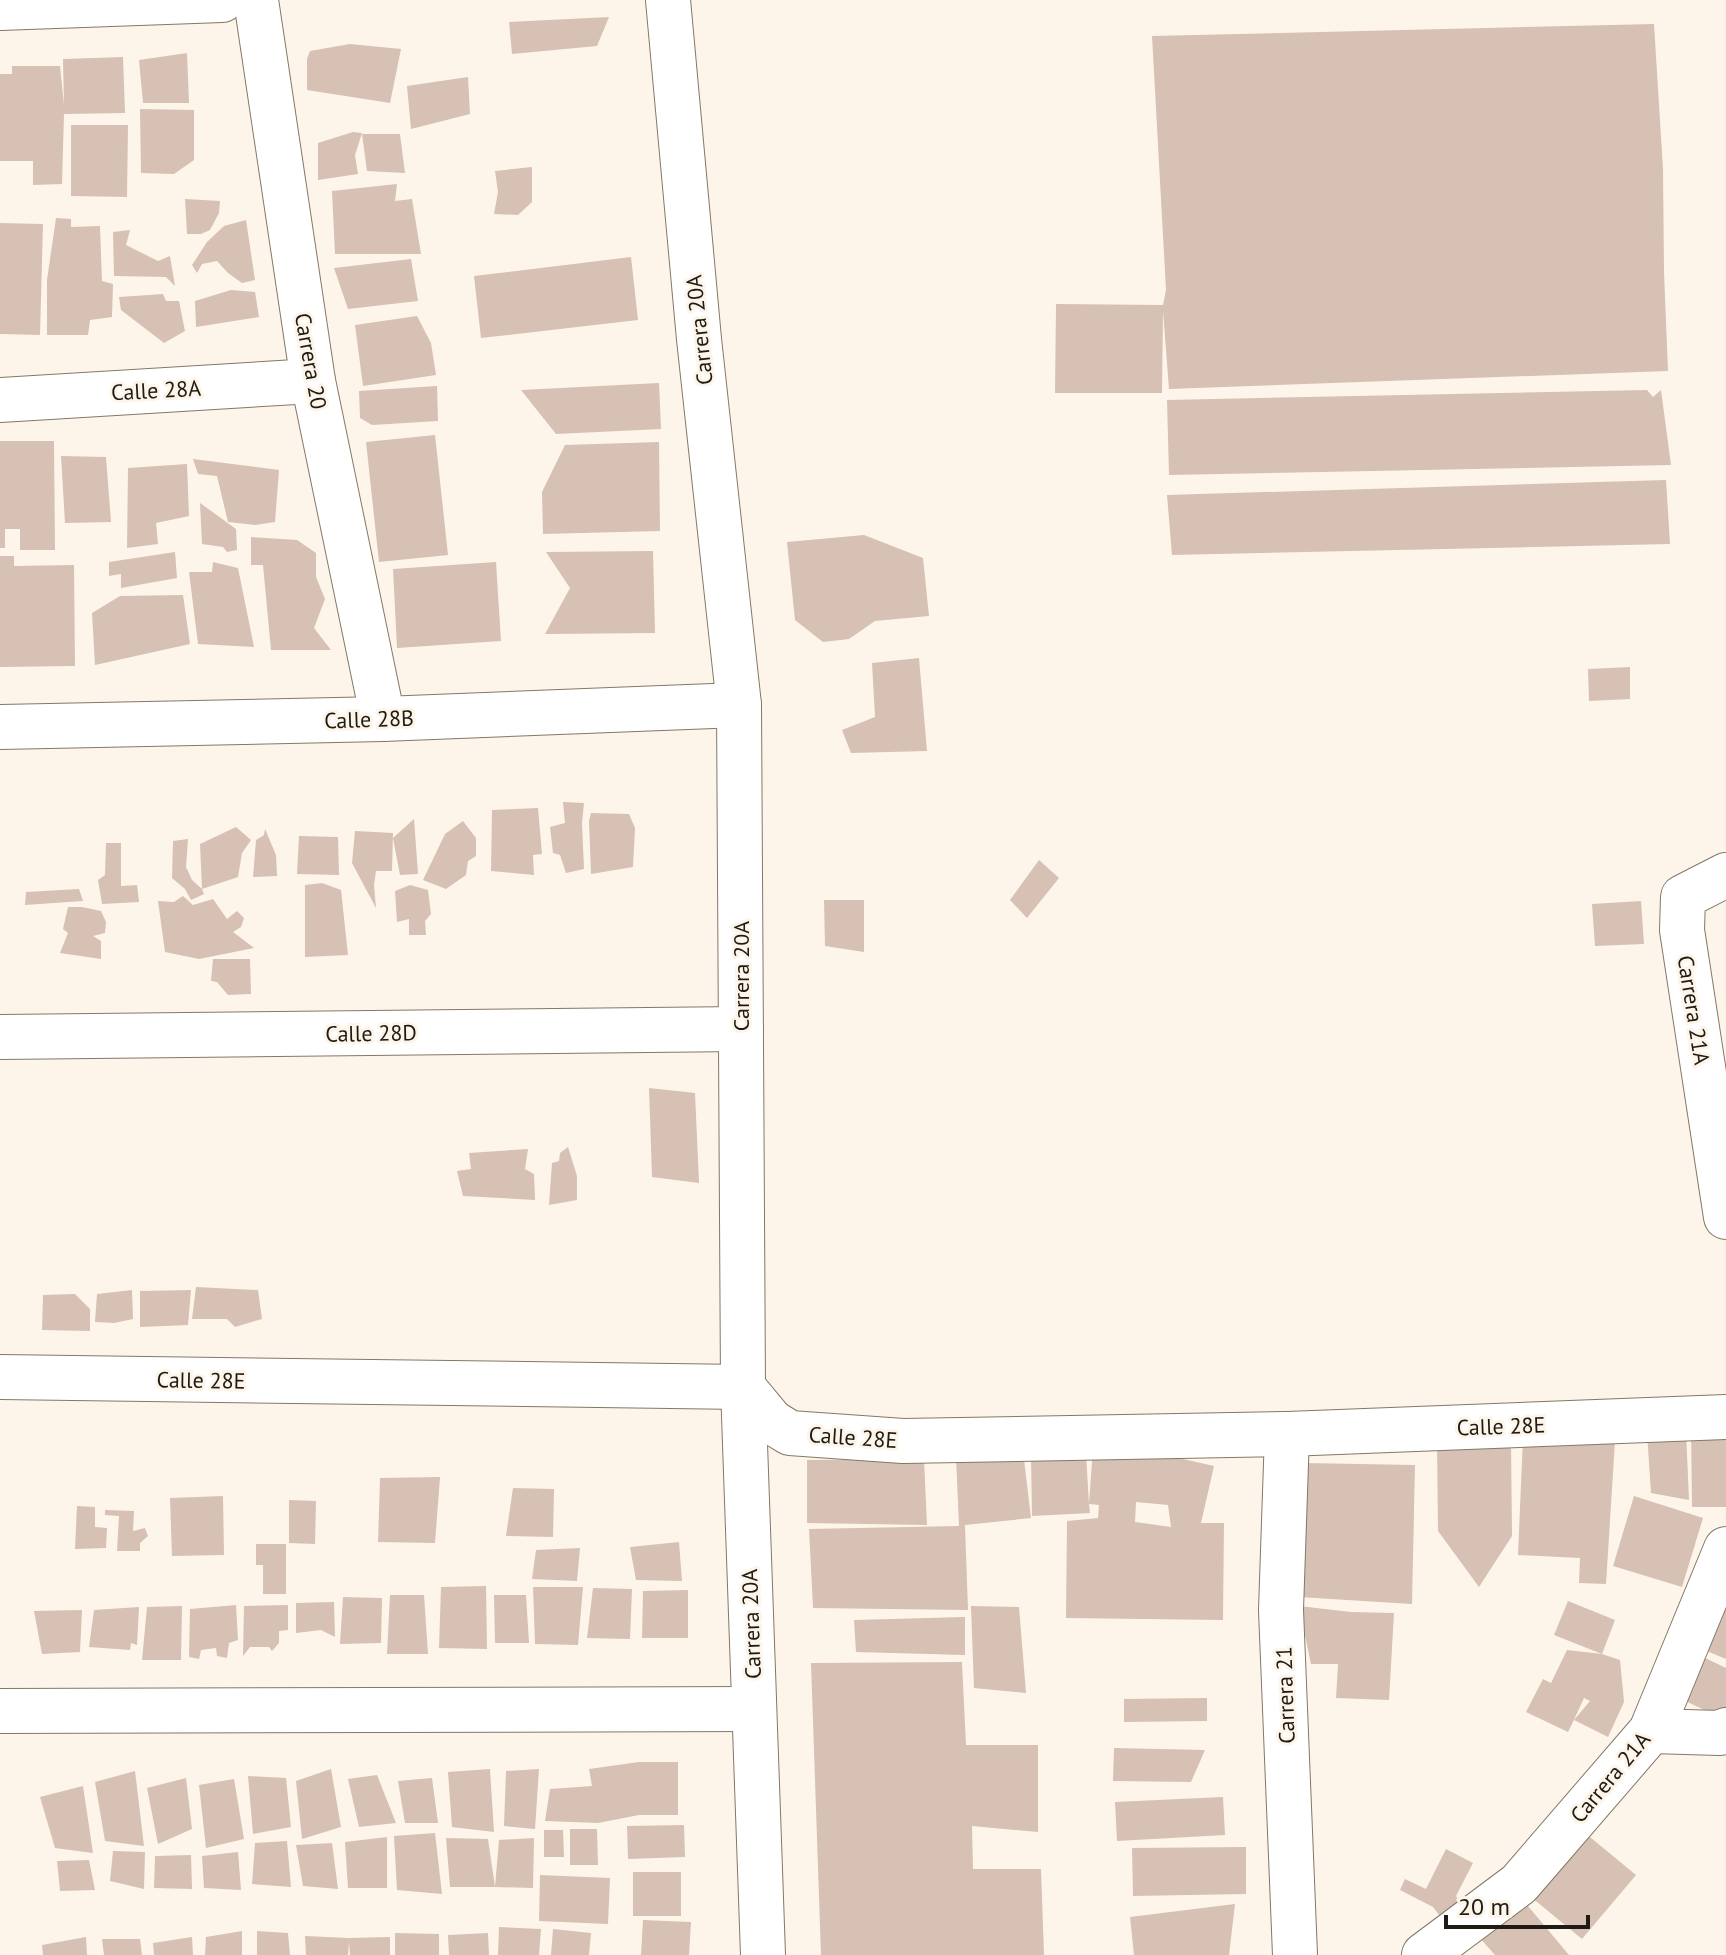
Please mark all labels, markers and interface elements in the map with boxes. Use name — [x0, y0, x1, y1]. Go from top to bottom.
street label: Carrera 20A — [679, 274, 719, 386]
street label: Carrera 20 — [289, 311, 333, 411]
street label: Calle 28A — [110, 374, 202, 406]
street label: Calle 28B — [324, 703, 414, 735]
street label: Carrera 20A — [727, 921, 755, 1031]
street label: Carrera 21A — [1672, 953, 1716, 1067]
street label: Calle 28D — [325, 1018, 417, 1048]
street label: Calle 28E — [156, 1365, 246, 1395]
street label: Calle 28E — [1456, 1410, 1546, 1442]
street label: Calle 28E — [808, 1420, 898, 1454]
street label: Carrera 20A — [735, 1568, 767, 1680]
street label: Carrera 21 — [1269, 1646, 1301, 1744]
street label: Carrera 21A — [1564, 1726, 1656, 1828]
scale bar — [1446, 1879, 1588, 1929]
text: 20 m — [1458, 1891, 1510, 1922]

